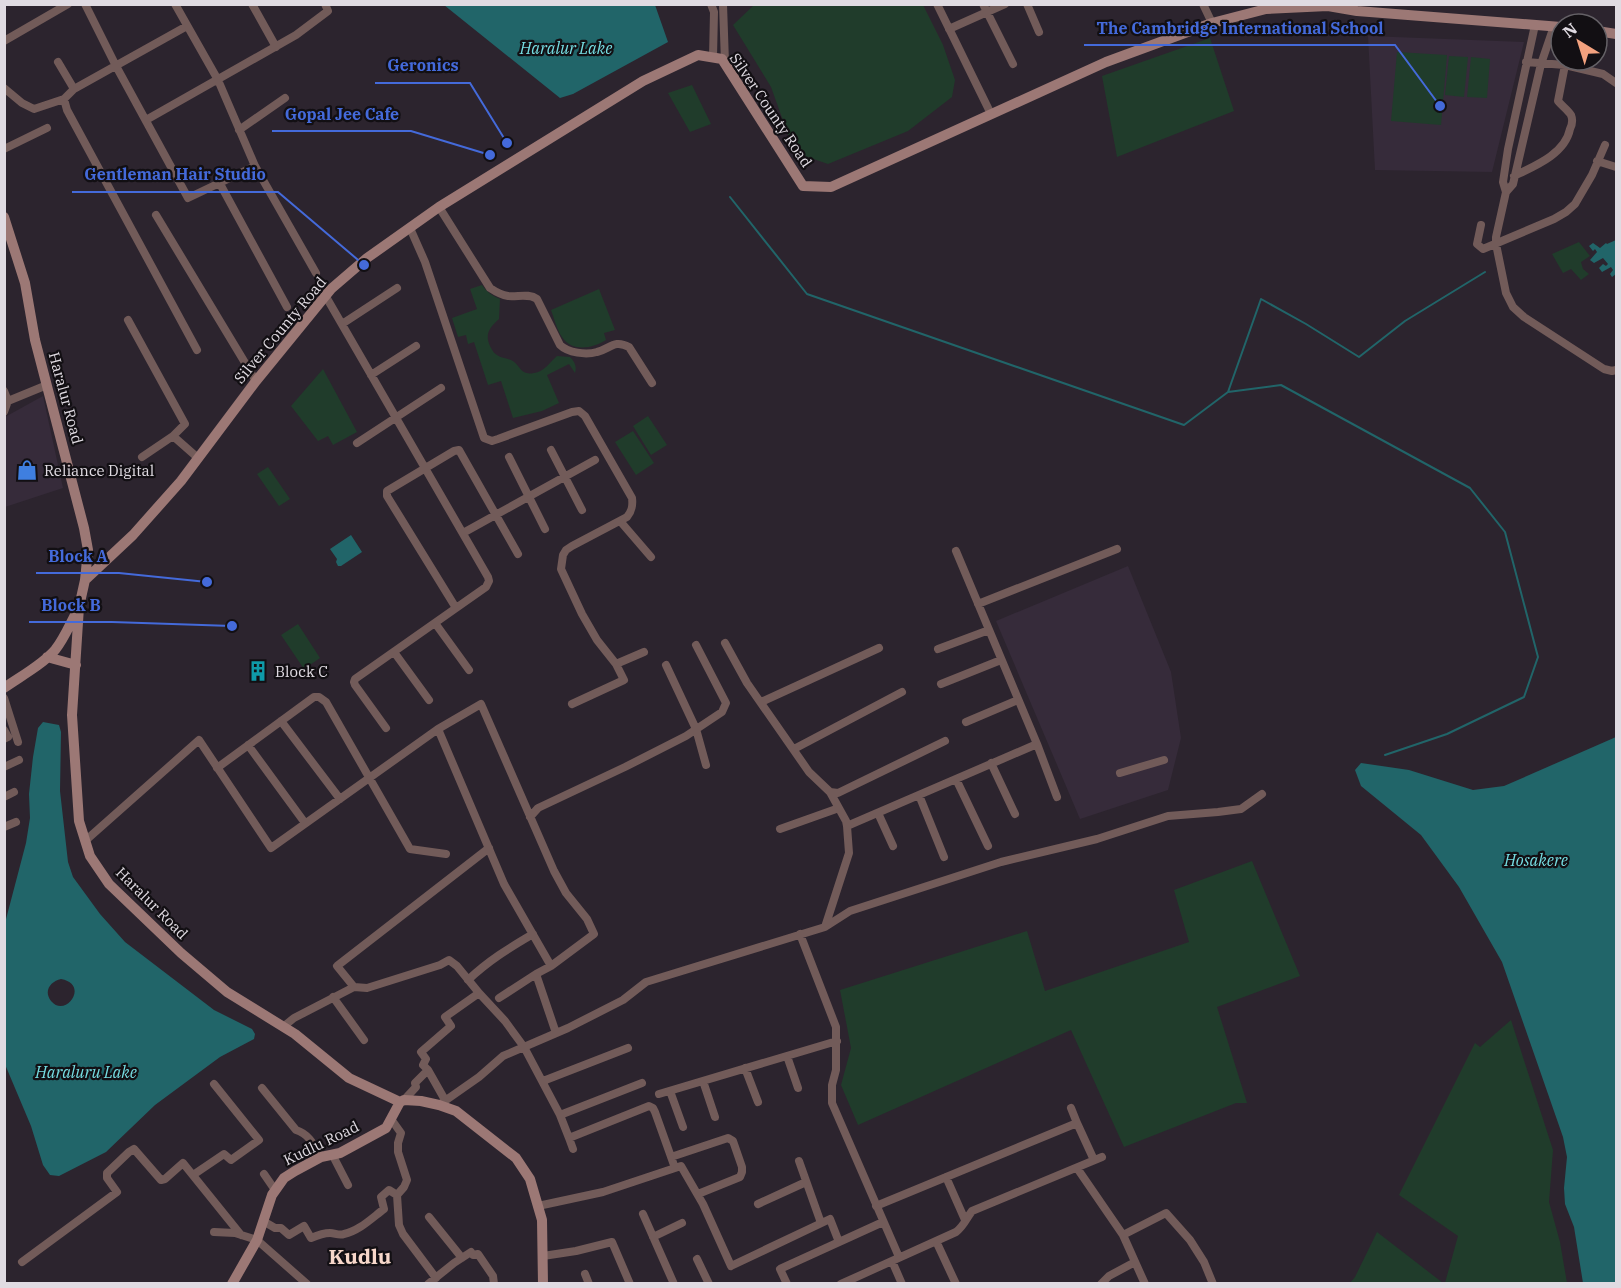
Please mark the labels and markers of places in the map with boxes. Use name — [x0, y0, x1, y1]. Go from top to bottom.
callout: The Cambridge International School — [1084, 11, 1395, 45]
callout: Geronics — [375, 49, 470, 83]
callout: Gopal Jee Cafe — [272, 97, 411, 131]
callout: Gentleman Hair Studio — [72, 158, 278, 192]
shop icon: Reliance Digital — [15, 458, 39, 482]
place label: Reliance Digital — [44, 461, 154, 480]
callout: Block A — [36, 539, 119, 573]
callout: Block B — [29, 588, 112, 622]
building icon: Block C — [246, 659, 270, 683]
place label: Block C — [275, 662, 328, 681]

